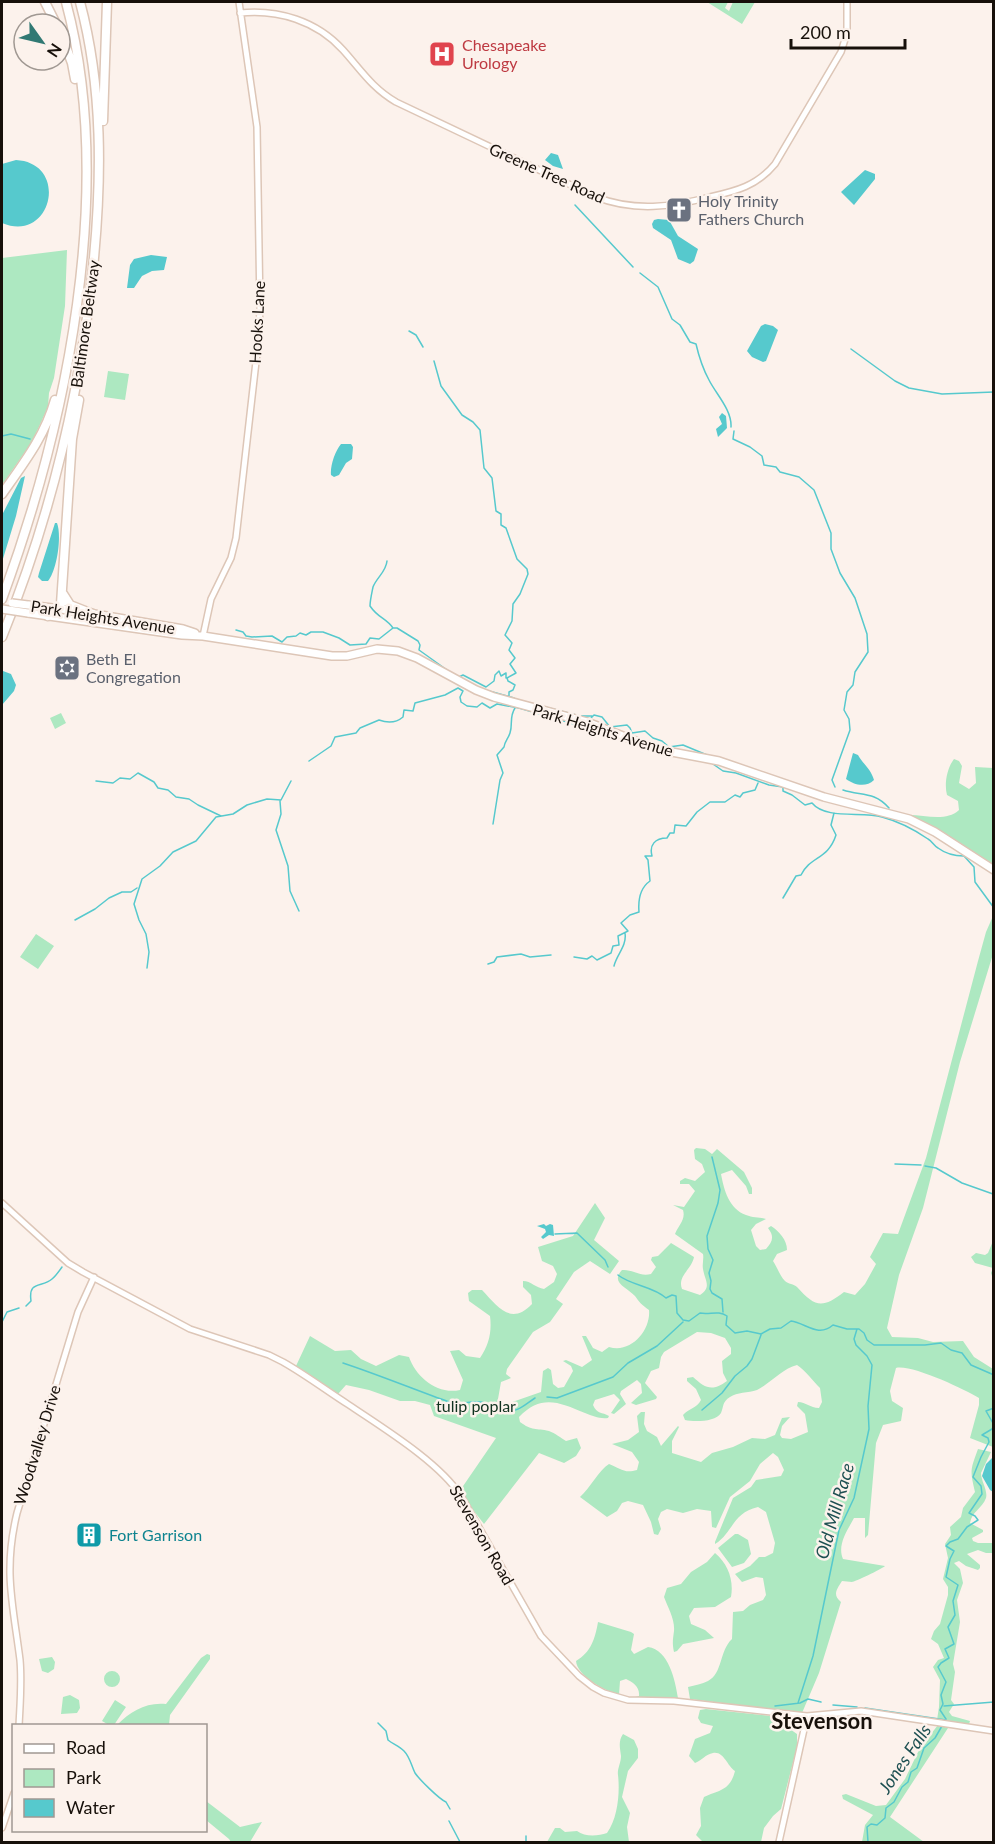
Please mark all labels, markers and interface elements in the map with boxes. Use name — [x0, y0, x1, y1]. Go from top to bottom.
north arrow — [12, 12, 72, 72]
scale bar — [791, 12, 905, 50]
text: 200 m — [800, 21, 851, 43]
place label: Chesapeake Urology — [462, 35, 546, 72]
hospital icon: Chesapeake Urology — [427, 39, 457, 69]
text: N — [44, 40, 66, 61]
street label: Greene Tree Road — [486, 139, 608, 207]
place label: Holy Trinity Fathers Church — [698, 191, 804, 228]
church icon: Holy Trinity Fathers Church — [664, 195, 694, 225]
street label: Baltimore Beltway — [66, 258, 103, 389]
street label: Hooks Lane — [245, 280, 268, 364]
street label: Park Heights Avenue — [30, 596, 177, 637]
place label: Beth El Congregation — [86, 649, 181, 686]
synagogue icon: Beth El Congregation — [52, 653, 82, 683]
street label: Park Heights Avenue — [531, 699, 676, 760]
street label: Woodvalley Drive — [9, 1382, 64, 1507]
park label: tulip poplar — [436, 1396, 516, 1415]
water label: Old Mill Race — [810, 1460, 858, 1561]
street label: Stevenson Road — [446, 1481, 519, 1588]
building icon: Fort Garrison — [74, 1520, 104, 1550]
place label: Fort Garrison — [109, 1525, 202, 1544]
district label: Stevenson — [771, 1707, 873, 1734]
water label: Jones Falls — [872, 1720, 935, 1798]
legend — [12, 1724, 207, 1832]
text: Road — [66, 1736, 106, 1758]
text: Park — [66, 1766, 102, 1788]
text: Water — [66, 1796, 115, 1818]

